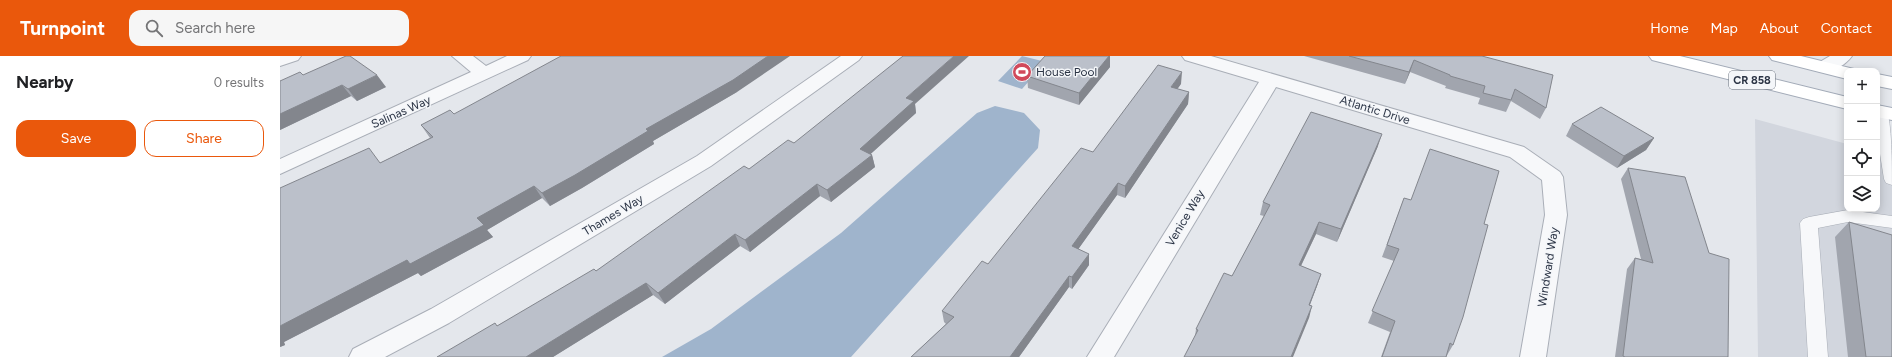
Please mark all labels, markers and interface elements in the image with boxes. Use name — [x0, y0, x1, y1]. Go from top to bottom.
search box — [129, 10, 409, 46]
text: Turnpoint — [20, 17, 105, 40]
icon: search — [143, 17, 165, 39]
text: Search here — [175, 19, 255, 37]
text: Home — [1650, 20, 1689, 37]
text: Map — [1711, 20, 1738, 37]
text: About — [1760, 20, 1799, 37]
text: Contact — [1821, 20, 1872, 37]
sports icon: House Pool — [1011, 61, 1033, 83]
place label: House Pool — [1036, 65, 1097, 79]
map controls — [1844, 68, 1880, 212]
button: + — [1844, 68, 1880, 104]
road number: CR 858 — [1729, 71, 1775, 89]
text: Nearby — [16, 72, 74, 92]
text: 0 results — [214, 75, 264, 90]
street label: Salinas Way — [369, 92, 434, 131]
street label: Atlantic Drive — [1338, 93, 1412, 127]
button: − — [1844, 104, 1880, 140]
button: Save — [16, 120, 136, 157]
button: Share — [144, 120, 264, 157]
button: locate — [1844, 140, 1880, 176]
button: layers — [1844, 176, 1880, 212]
street label: Venice Way — [1163, 187, 1208, 249]
street label: Thames Way — [580, 191, 646, 239]
street label: Windward Way — [1535, 225, 1561, 308]

